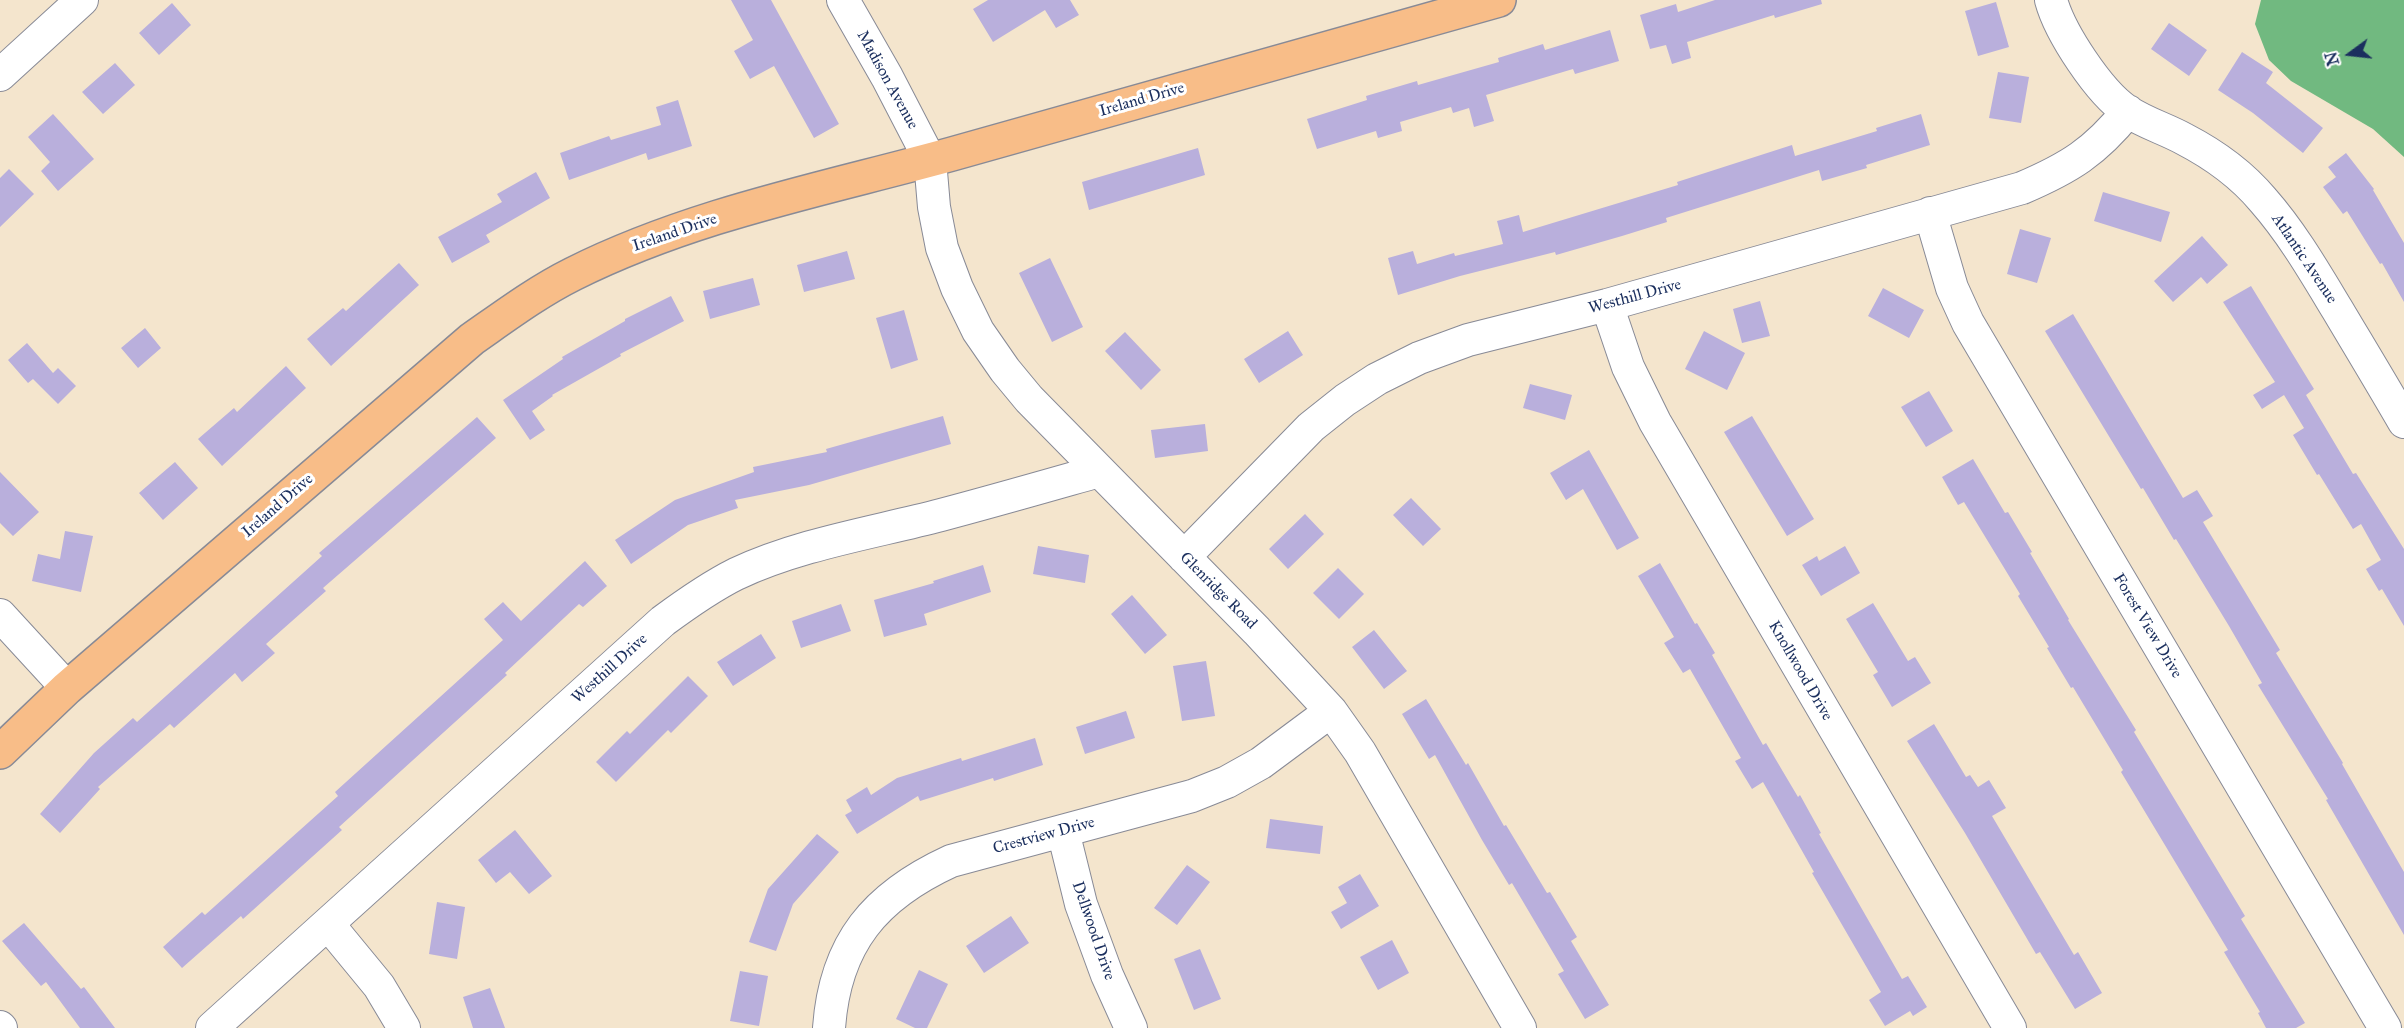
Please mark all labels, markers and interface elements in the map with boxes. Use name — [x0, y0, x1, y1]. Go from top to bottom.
north arrow — [2320, 24, 2380, 84]
street label: Madison Avenue — [852, 27, 922, 133]
text: N — [2321, 50, 2343, 68]
street label: Ireland Drive — [1097, 79, 1187, 121]
street label: Ireland Drive — [630, 210, 720, 256]
street label: Atlantic Avenue — [2267, 210, 2341, 308]
street label: Westhill Drive — [1587, 275, 1683, 319]
street label: Ireland Drive — [239, 470, 317, 542]
street label: Glenridge Road — [1175, 548, 1261, 634]
street label: Forest View Drive — [2108, 570, 2186, 682]
street label: Knollwood Drive — [1764, 618, 1836, 724]
street label: Westhill Drive — [568, 630, 652, 708]
street label: Crestview Drive — [991, 813, 1097, 859]
street label: Dellwood Drive — [1067, 879, 1119, 983]

